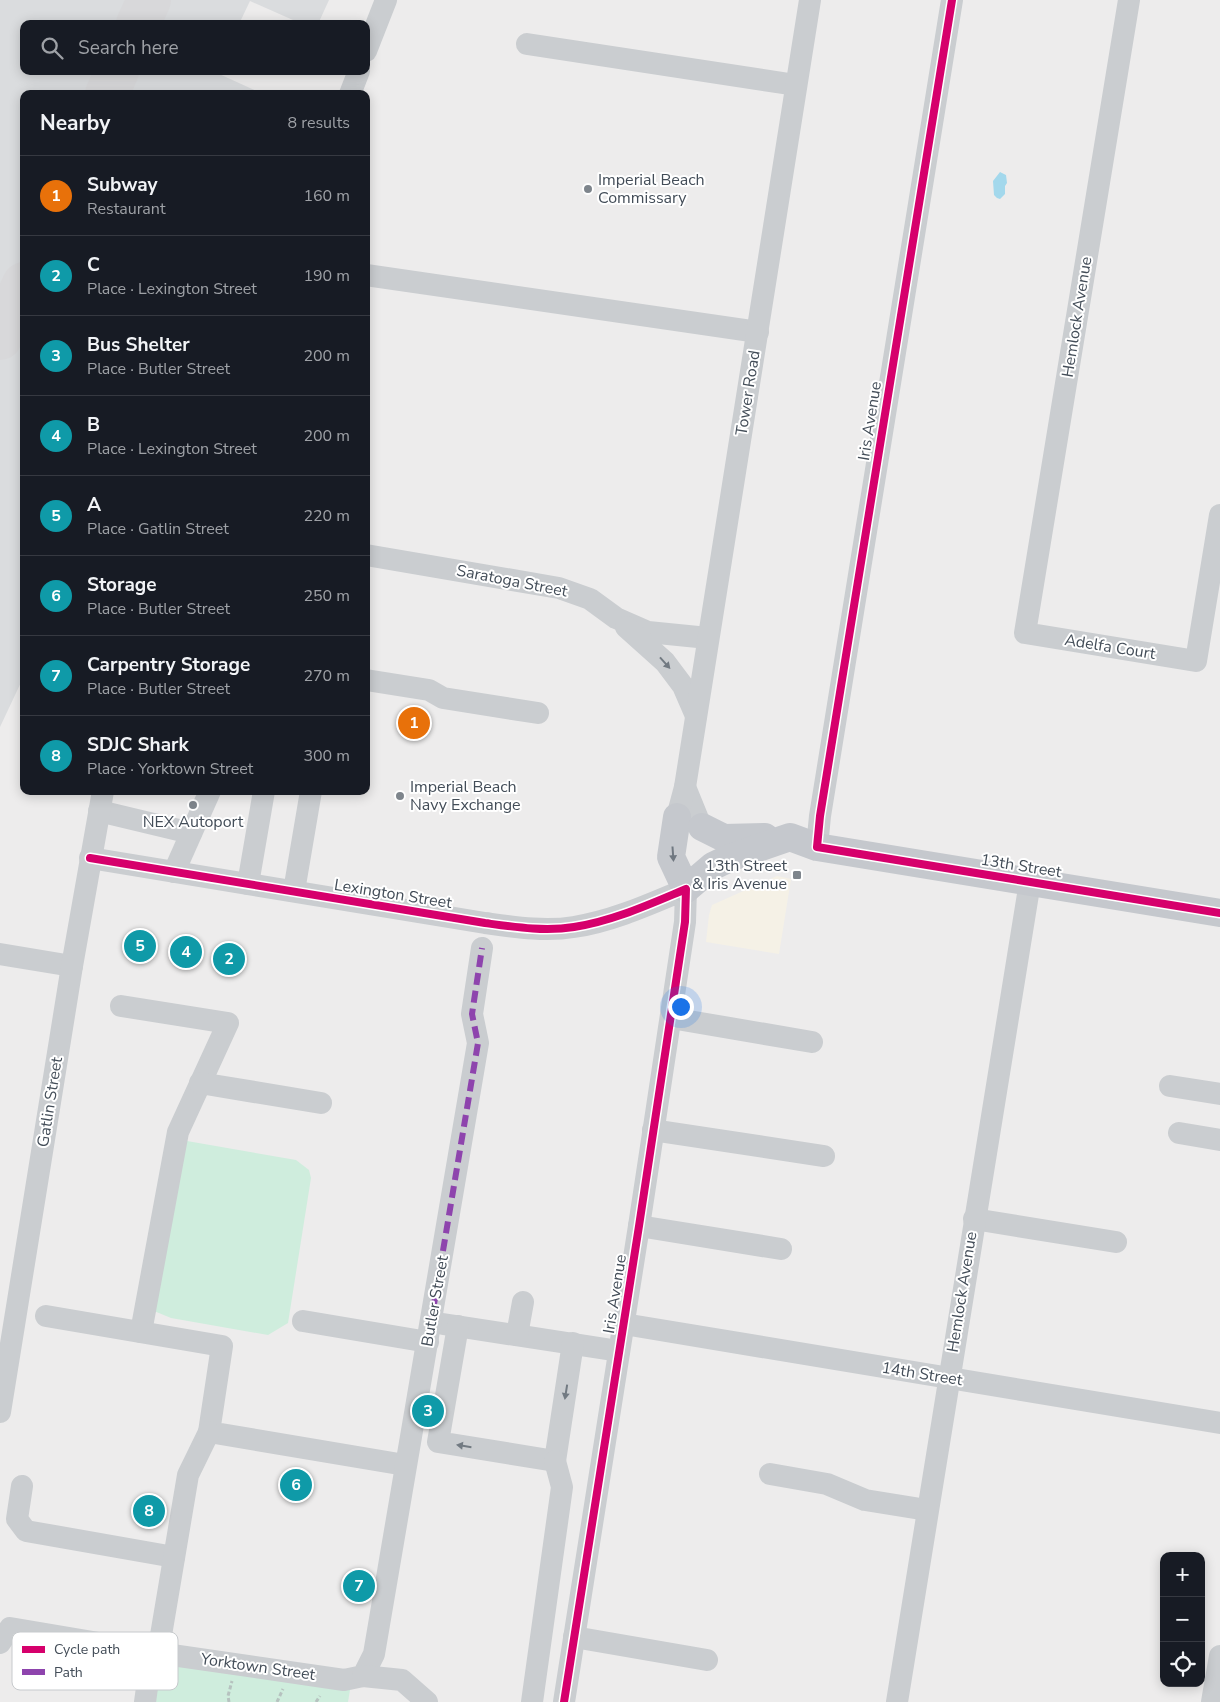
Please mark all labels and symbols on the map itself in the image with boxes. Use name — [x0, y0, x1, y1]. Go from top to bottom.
place label: Imperial Beach Commissary — [598, 169, 705, 209]
marker: Imperial Beach Commissary — [582, 183, 594, 195]
street label: Hemlock Avenue — [1057, 255, 1097, 379]
street label: Tower Road — [730, 349, 766, 437]
street label: Iris Avenue — [853, 380, 887, 462]
street label: Saratoga Street — [455, 559, 570, 603]
street label: Adelfa Court — [1063, 629, 1157, 665]
one-way arrow — [659, 656, 670, 669]
pin: 1 — [398, 704, 430, 742]
place label: Imperial Beach Navy Exchange — [410, 776, 521, 816]
marker: Imperial Beach Navy Exchange — [394, 790, 406, 802]
marker: NEX Autoport — [187, 799, 199, 811]
place label: NEX Autoport — [143, 811, 244, 833]
one-way arrow — [670, 847, 678, 863]
street label: 13th Street — [979, 849, 1063, 883]
place label: 13th Street & Iris Avenue — [692, 855, 787, 895]
marker: 13th Street & Iris Avenue — [791, 869, 803, 881]
street label: Lexington Street — [333, 874, 454, 914]
pin: 5 — [124, 927, 156, 965]
pin: 4 — [170, 933, 202, 971]
pin: 2 — [213, 940, 245, 978]
your location — [668, 994, 694, 1020]
street label: Gatlin Street — [32, 1055, 68, 1149]
street label: Hemlock Avenue — [942, 1230, 982, 1354]
street label: Butler Street — [416, 1253, 454, 1348]
street label: Iris Avenue — [598, 1253, 632, 1335]
street label: 14th Street — [880, 1357, 964, 1391]
one-way arrow — [562, 1384, 570, 1400]
pin: 3 — [412, 1392, 444, 1430]
one-way arrow — [455, 1442, 471, 1450]
pin: 6 — [280, 1466, 312, 1504]
pin: 8 — [133, 1492, 165, 1530]
pin: 7 — [343, 1567, 375, 1605]
legend — [12, 1632, 178, 1690]
text: Cycle path — [54, 1640, 120, 1659]
street label: Yorktown Street — [198, 1648, 317, 1686]
text: Path — [54, 1663, 83, 1682]

